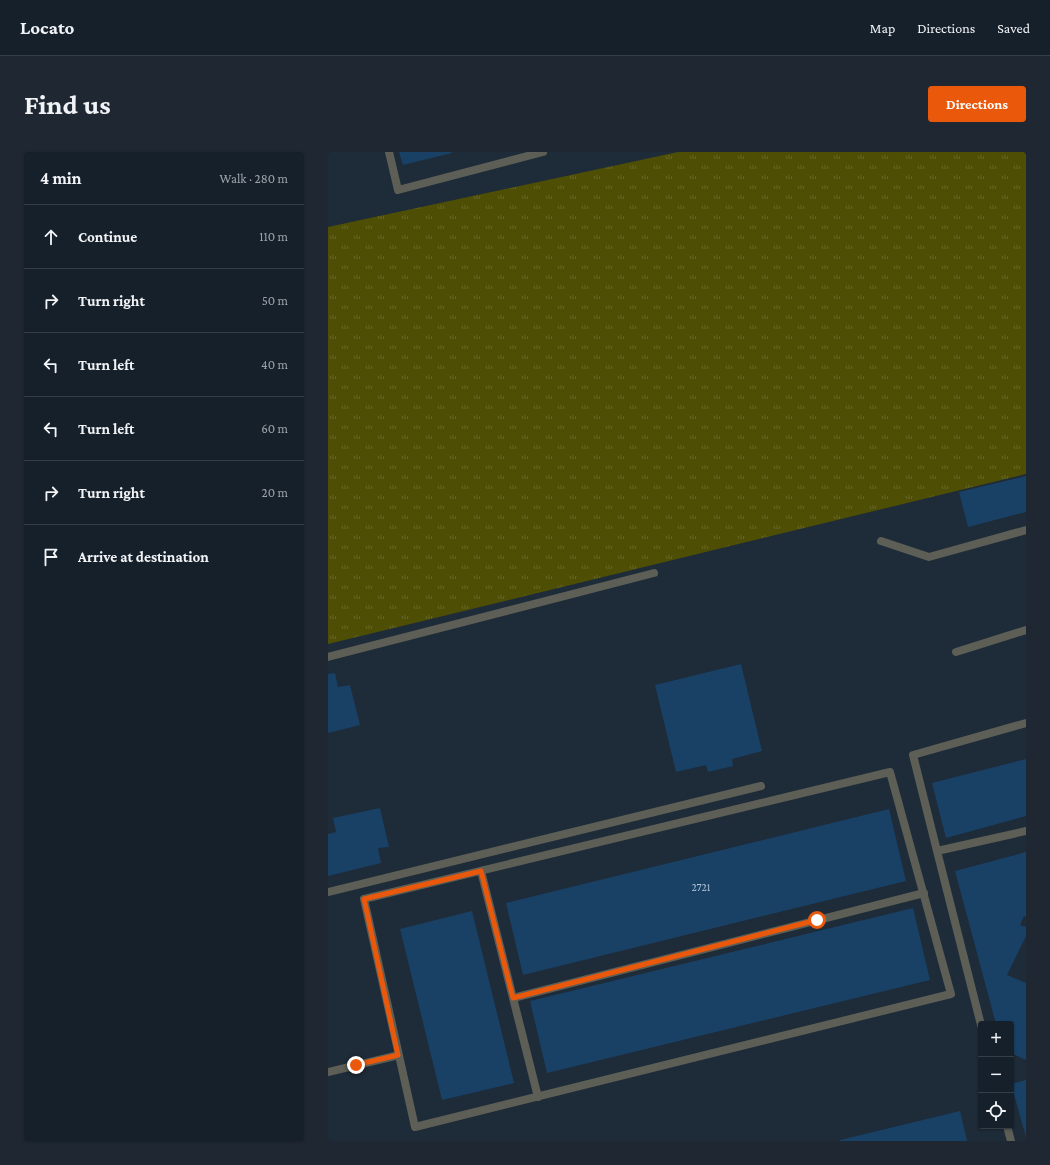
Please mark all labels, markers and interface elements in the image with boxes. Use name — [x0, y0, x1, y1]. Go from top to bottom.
text: Locato — [20, 17, 74, 38]
text: Map — [870, 20, 895, 36]
text: Directions — [917, 20, 975, 36]
text: Saved — [997, 20, 1030, 36]
button: Directions — [928, 86, 1026, 122]
text: Find us — [24, 89, 111, 120]
text: 4 min — [40, 169, 82, 188]
text: Walk · 280 m — [220, 171, 288, 186]
icon: ahead — [40, 226, 62, 248]
text: Continue — [78, 229, 137, 245]
text: 110 m — [259, 229, 288, 244]
icon: right — [40, 290, 62, 312]
text: Turn right — [78, 293, 145, 309]
text: 50 m — [262, 293, 288, 308]
icon: left — [40, 354, 62, 376]
text: Turn left — [78, 357, 134, 373]
text: 40 m — [261, 357, 288, 372]
icon: left — [40, 418, 62, 440]
text: Turn left — [78, 421, 134, 437]
text: 60 m — [261, 421, 288, 436]
icon: right — [40, 482, 62, 504]
text: Turn right — [78, 485, 145, 501]
text: 20 m — [262, 485, 288, 500]
icon: arrive — [40, 546, 62, 568]
text: Arrive at destination — [78, 549, 209, 565]
house number: 2721 — [691, 881, 711, 893]
route start — [808, 911, 826, 929]
map controls — [978, 1021, 1014, 1129]
button: + — [978, 1021, 1014, 1057]
route end — [347, 1056, 365, 1074]
button: − — [978, 1057, 1014, 1093]
button: locate — [978, 1093, 1014, 1129]

